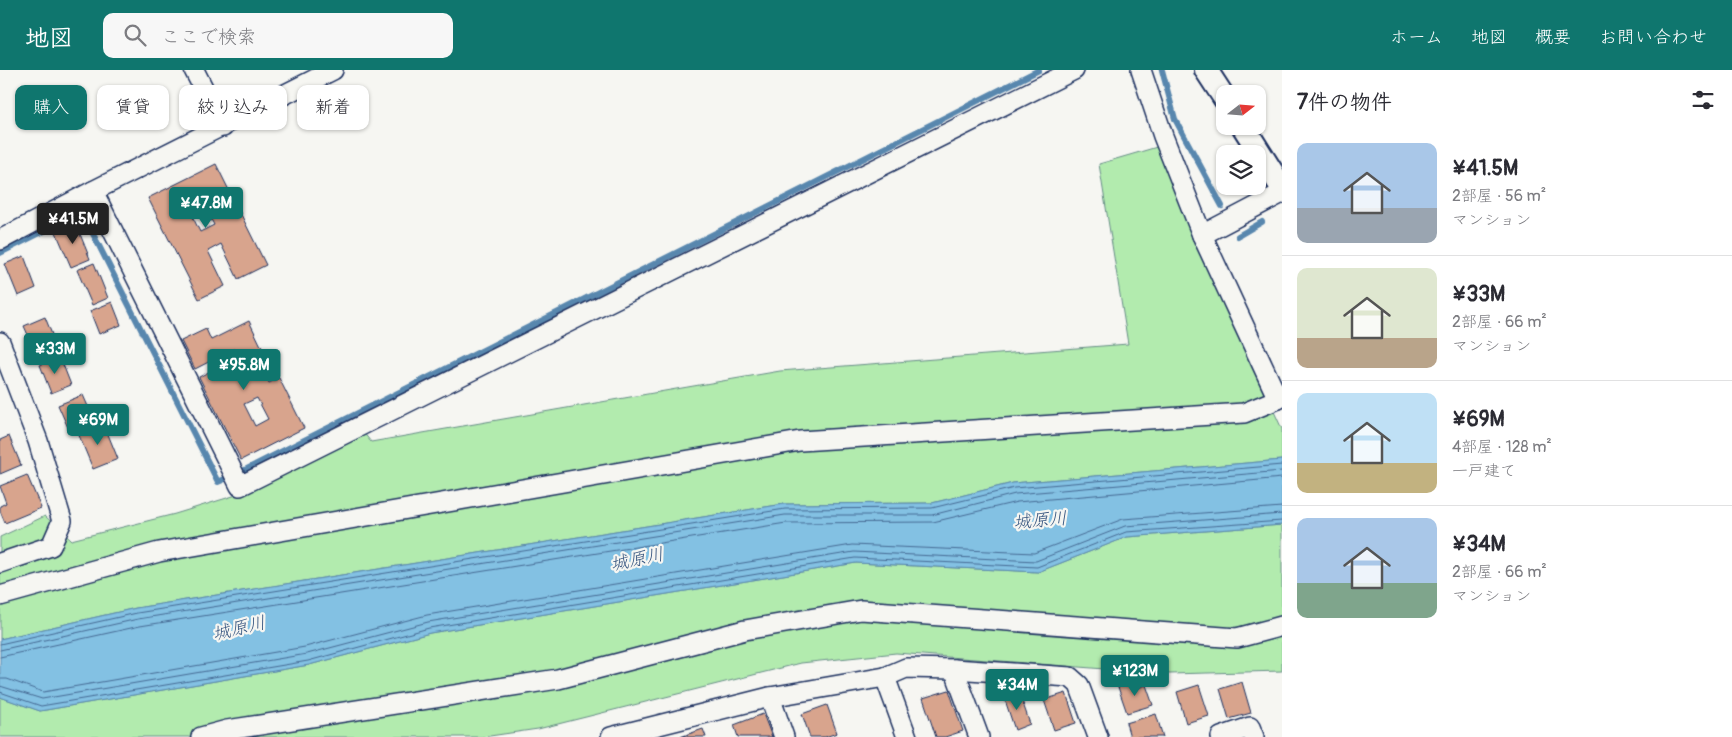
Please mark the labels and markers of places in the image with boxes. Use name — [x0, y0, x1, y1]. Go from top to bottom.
pin: ¥47.8M — [165, 186, 247, 229]
pin: ¥41.5M — [32, 202, 114, 245]
pin: ¥33M — [25, 332, 85, 375]
pin: ¥95.8M — [203, 348, 285, 391]
pin: ¥69M — [68, 404, 128, 446]
pin: ¥123M — [1100, 654, 1170, 697]
pin: ¥34M — [987, 668, 1047, 711]

